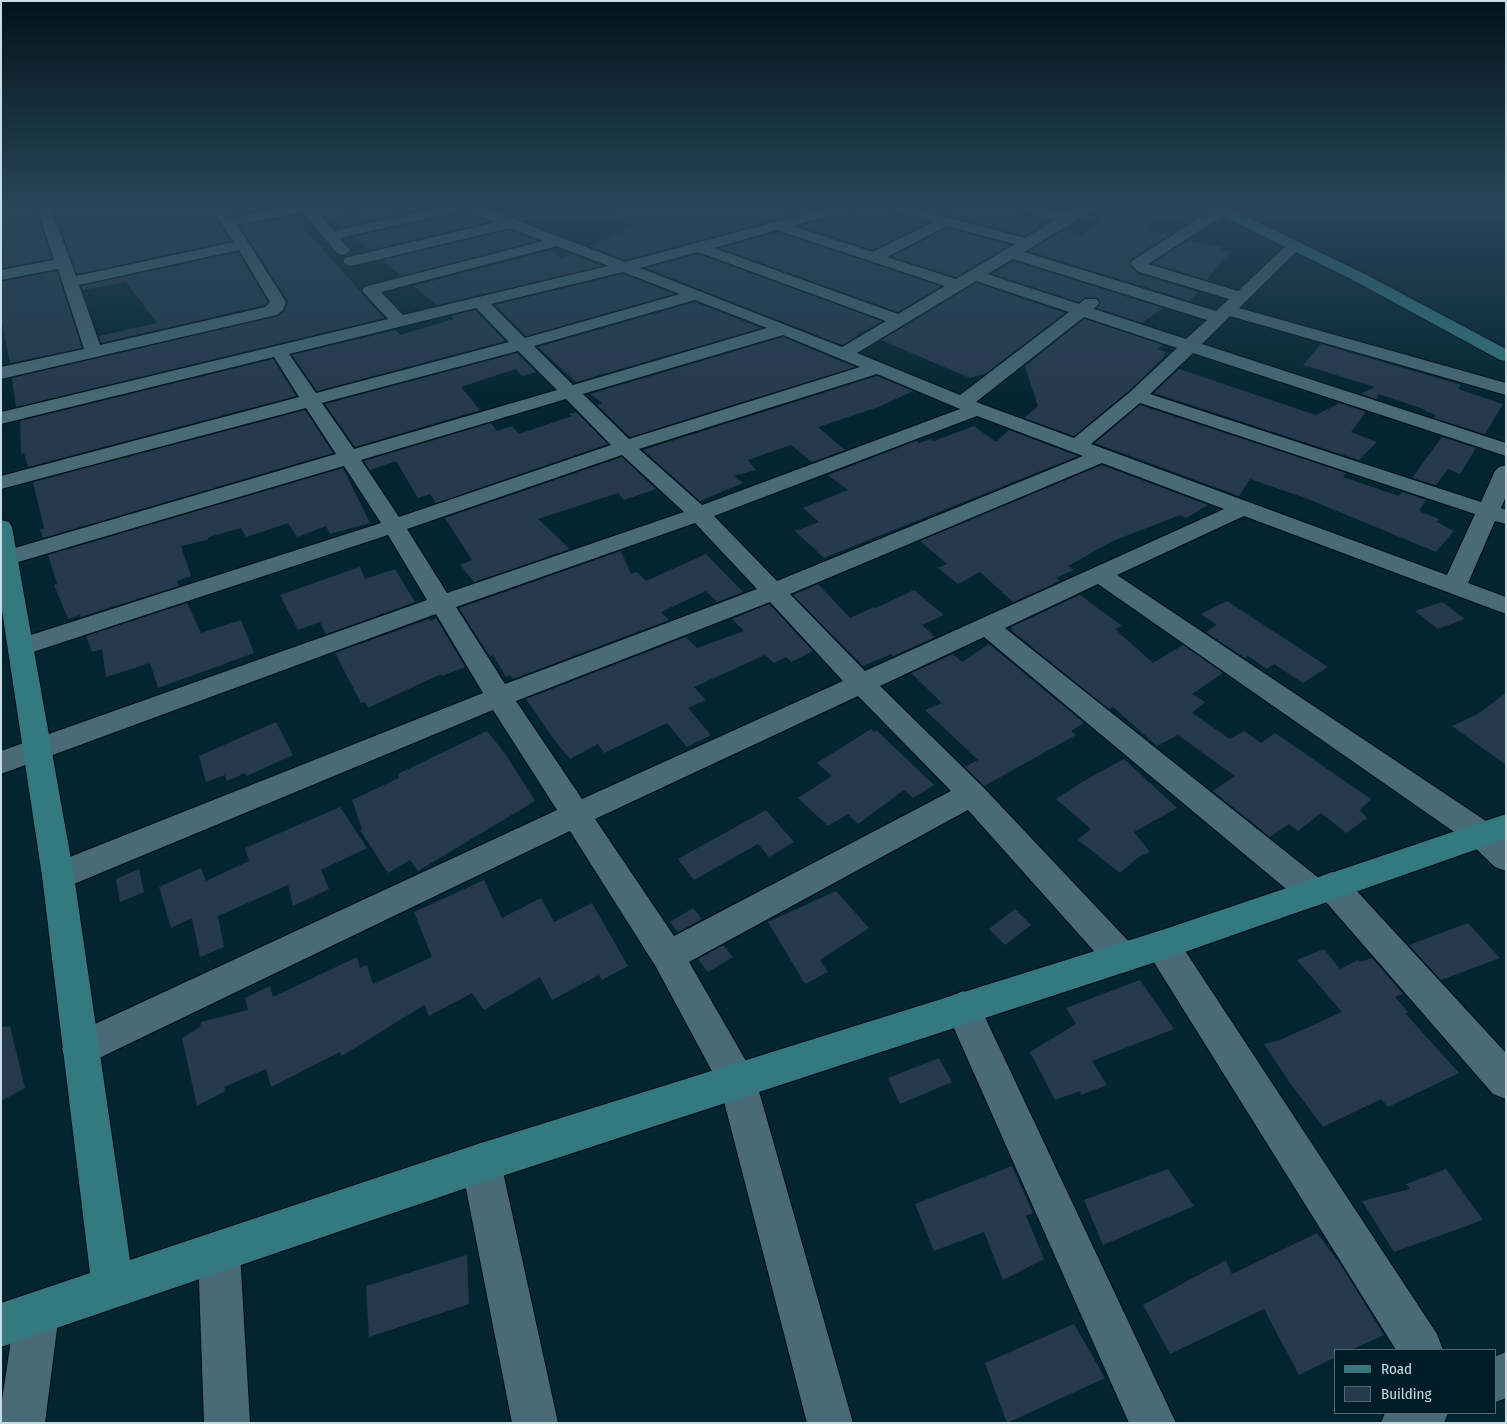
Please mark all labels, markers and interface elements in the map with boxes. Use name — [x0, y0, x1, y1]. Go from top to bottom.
legend — [1334, 1349, 1497, 1414]
text: Road — [1381, 1360, 1412, 1378]
text: Building — [1381, 1385, 1432, 1403]

